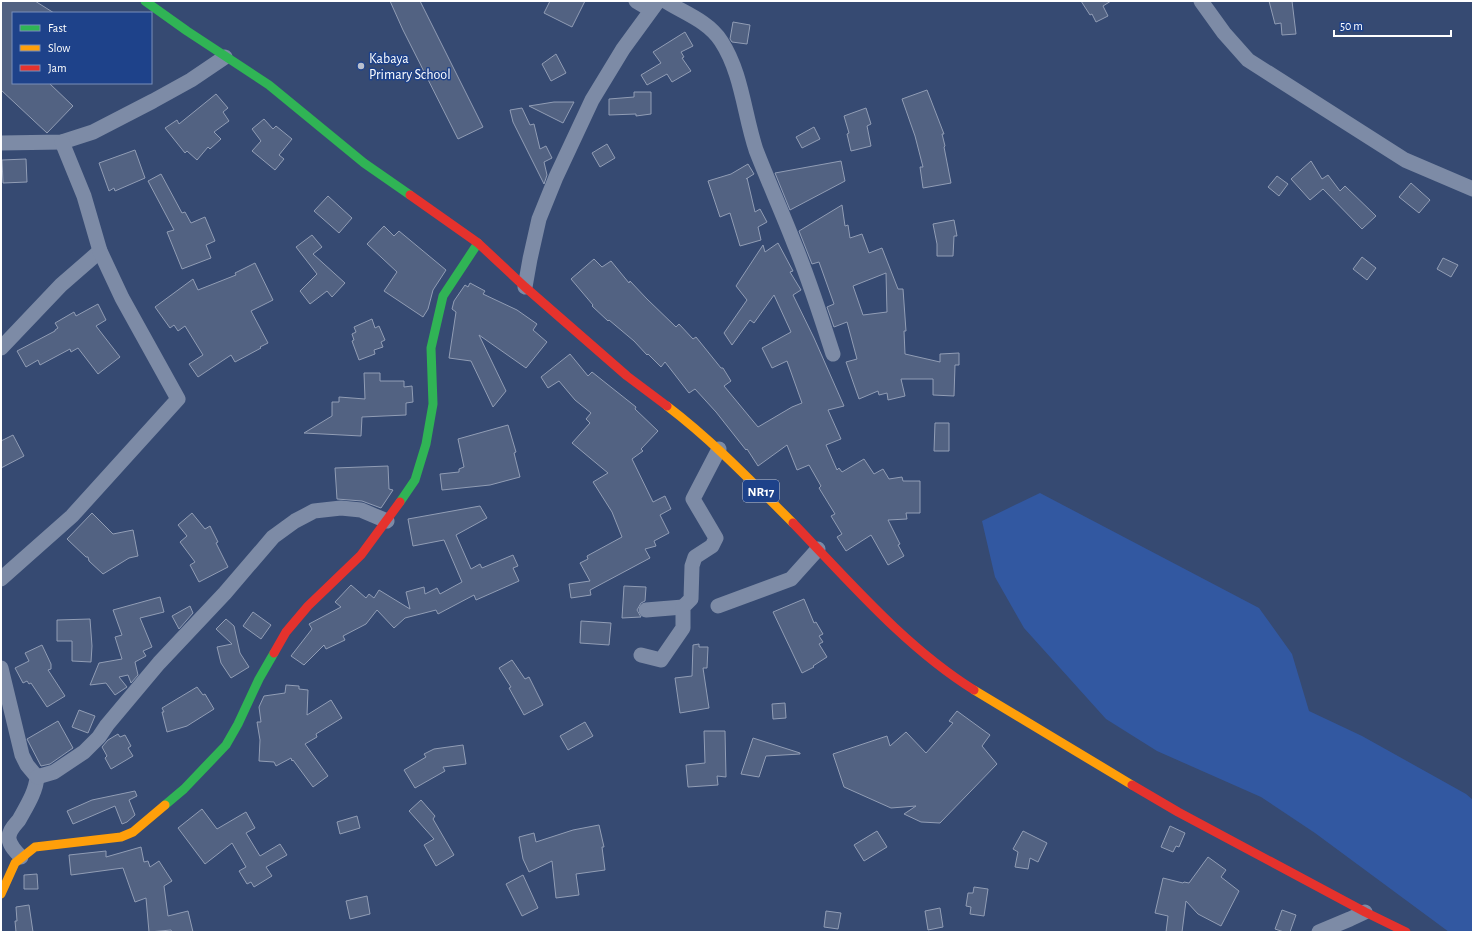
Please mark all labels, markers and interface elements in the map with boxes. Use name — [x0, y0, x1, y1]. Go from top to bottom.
legend — [12, 12, 152, 84]
scale bar — [1334, 12, 1451, 38]
text: 50 m — [1340, 20, 1363, 32]
text: Fast — [48, 22, 67, 34]
text: Slow — [48, 42, 70, 54]
place label: Kabaya Primary School — [369, 52, 451, 82]
marker: Kabaya Primary School — [356, 61, 366, 71]
text: Jam — [48, 62, 67, 74]
road number: NR17 — [743, 480, 779, 502]

